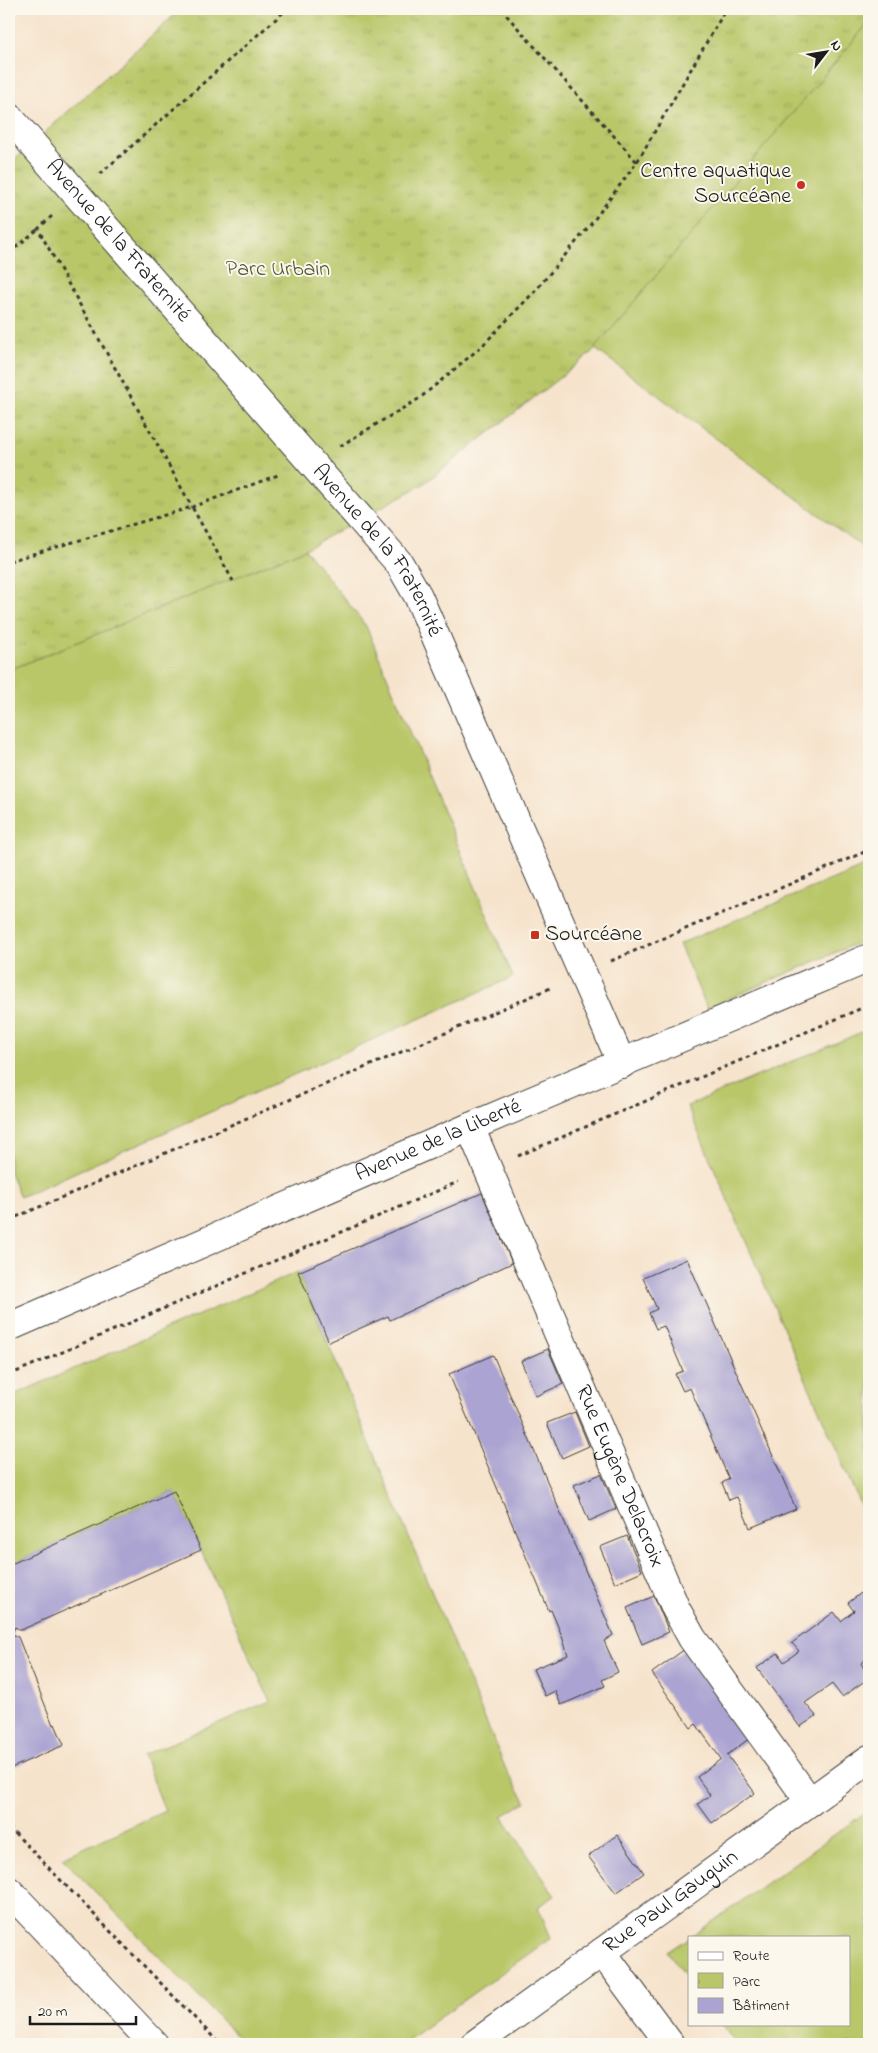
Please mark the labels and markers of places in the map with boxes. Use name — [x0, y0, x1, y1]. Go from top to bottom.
place label: Centre aquatique Sourcéane — [640, 156, 791, 213]
marker: Centre aquatique Sourcéane — [795, 179, 807, 191]
place label: Sourcéane — [545, 919, 642, 951]
marker: Sourcéane — [529, 929, 541, 941]

